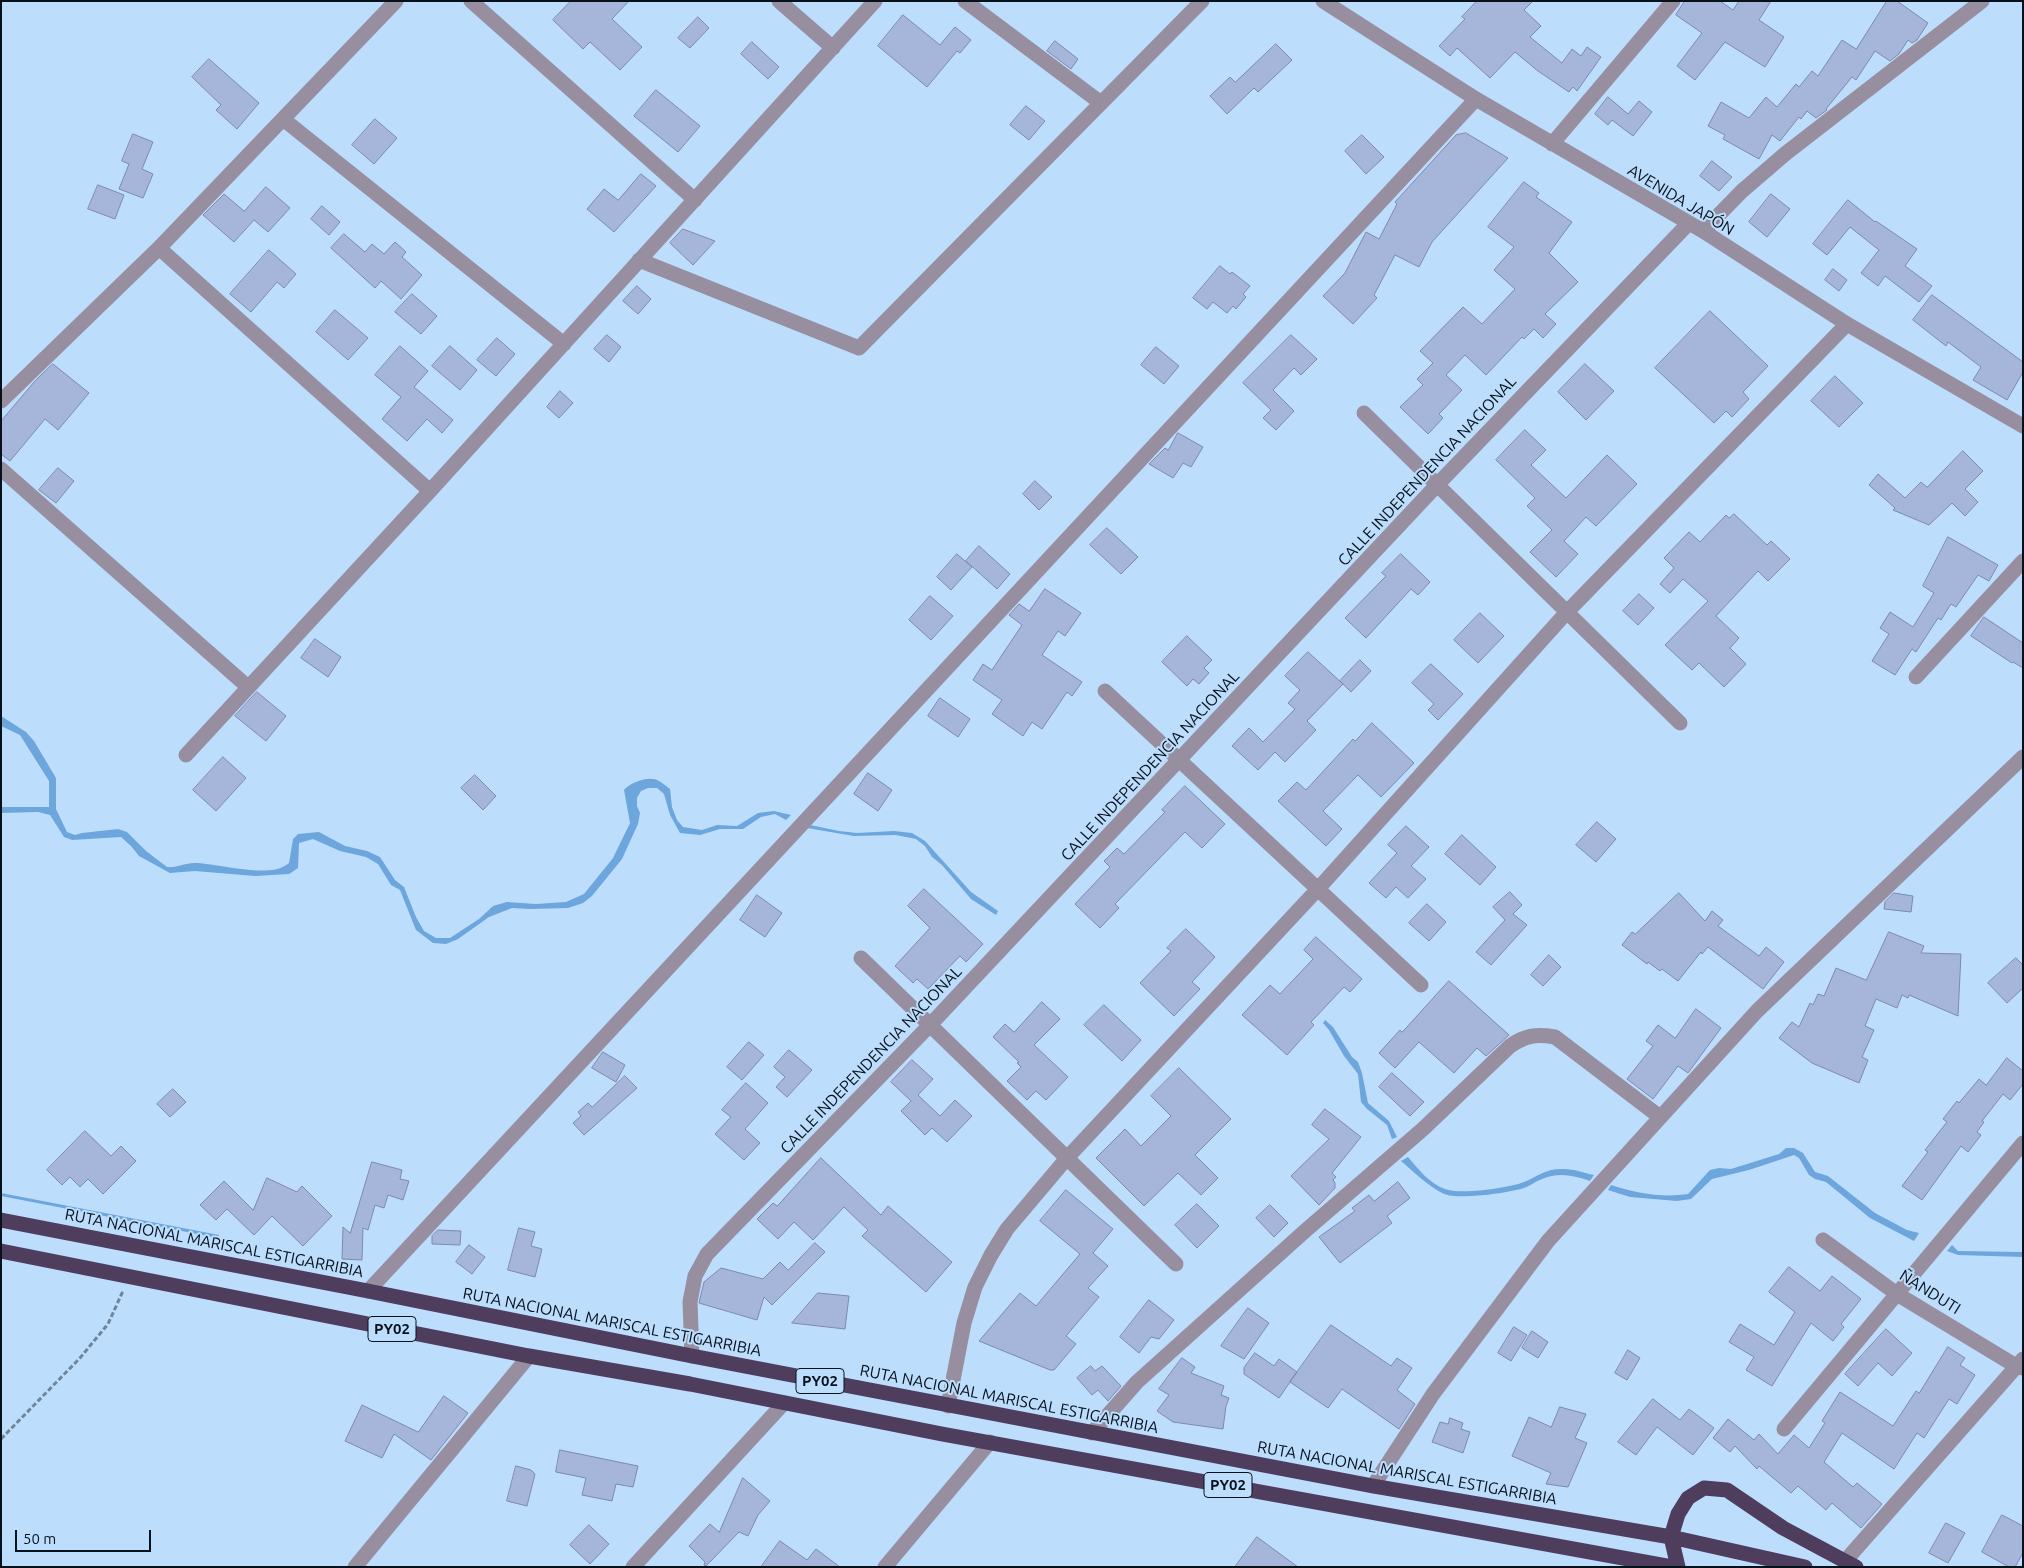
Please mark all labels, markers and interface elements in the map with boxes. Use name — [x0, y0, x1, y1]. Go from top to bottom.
street label: AVENIDA JAPÓN — [1624, 161, 1738, 239]
street label: CALLE INDEPENDENCIA NACIONAL — [1334, 372, 1520, 570]
street label: CALLE INDEPENDENCIA NACIONAL — [1057, 667, 1243, 865]
street label: CALLE INDEPENDENCIA NACIONAL — [776, 962, 966, 1158]
street label: RUTA NACIONAL MARISCAL ESTIGARRIBIA — [63, 1205, 365, 1281]
street label: ÑANDUTI — [1896, 1266, 1964, 1318]
street label: RUTA NACIONAL MARISCAL ESTIGARRIBIA — [461, 1284, 763, 1360]
road number: PY02 — [368, 1316, 416, 1342]
street label: RUTA NACIONAL MARISCAL ESTIGARRIBIA — [858, 1361, 1160, 1437]
road number: PY02 — [796, 1368, 844, 1394]
street label: RUTA NACIONAL MARISCAL ESTIGARRIBIA — [1256, 1437, 1558, 1509]
road number: PY02 — [1204, 1472, 1252, 1498]
scale bar — [18, 1520, 154, 1552]
text: 50 m — [23, 1530, 56, 1547]

